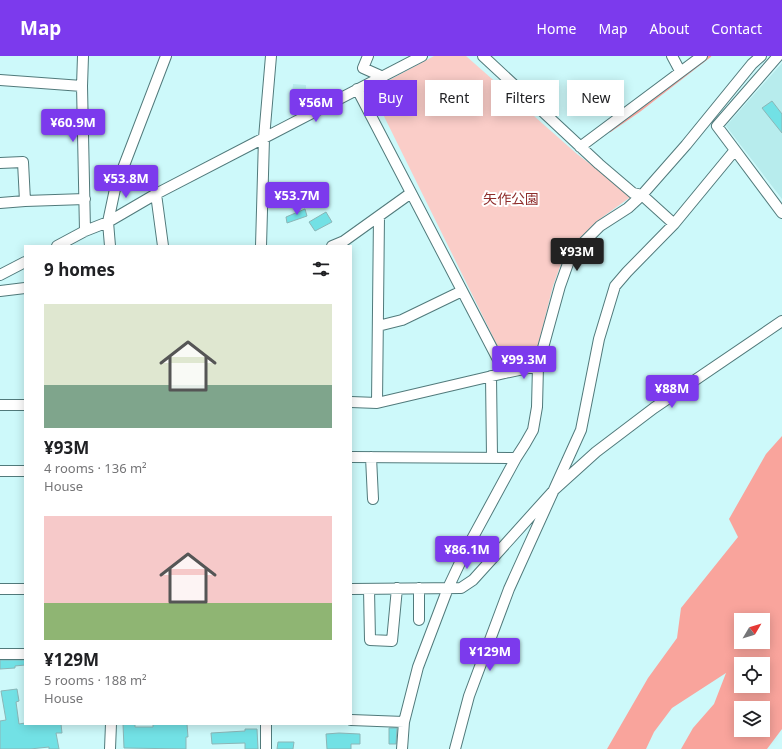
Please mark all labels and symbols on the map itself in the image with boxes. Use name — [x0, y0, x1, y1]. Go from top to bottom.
pin: ¥56M — [292, 89, 340, 123]
pin: ¥60.9M — [40, 109, 106, 143]
pin: ¥53.8M — [93, 165, 159, 199]
pin: ¥53.7M — [264, 182, 330, 216]
park label: 矢作公園 — [483, 189, 539, 208]
pin: ¥93M — [553, 238, 601, 272]
pin: ¥99.3M — [491, 346, 557, 380]
pin: ¥88M — [648, 375, 696, 409]
pin: ¥86.1M — [434, 536, 500, 570]
north arrow — [734, 613, 770, 649]
pin: ¥129M — [462, 638, 518, 672]

